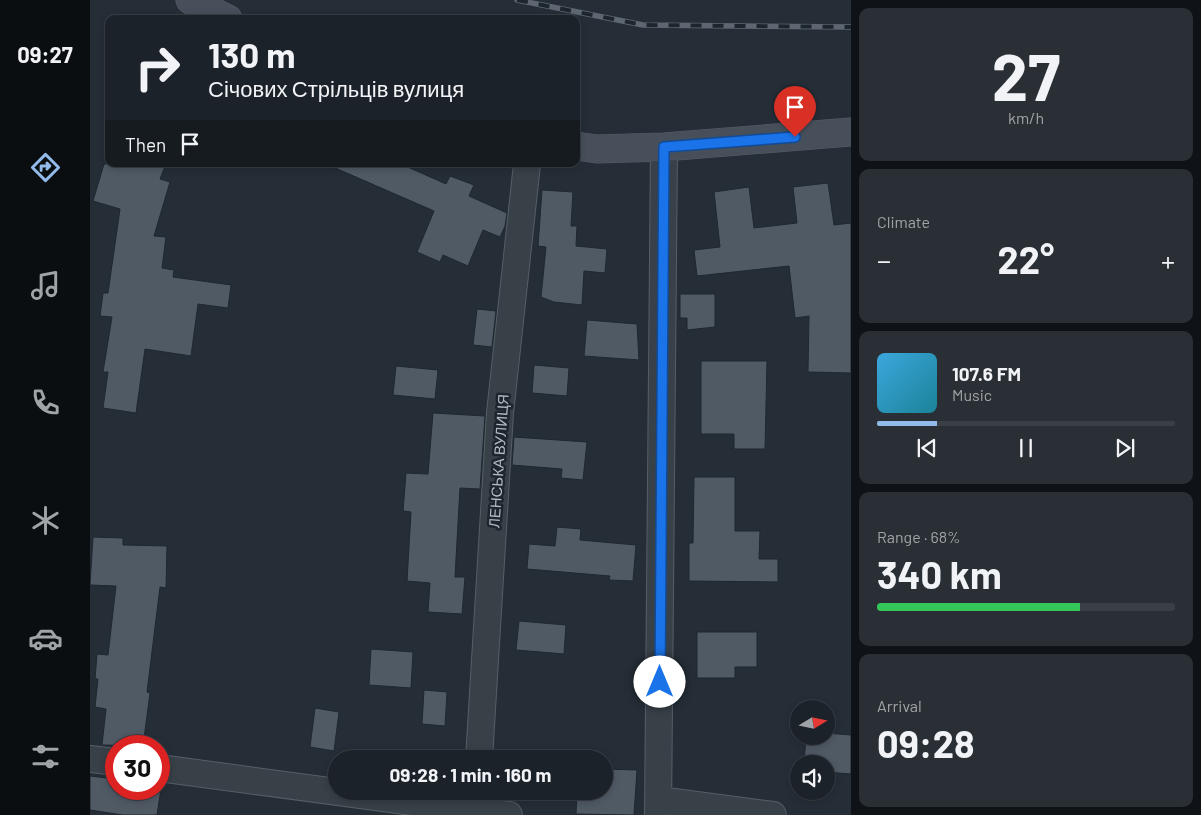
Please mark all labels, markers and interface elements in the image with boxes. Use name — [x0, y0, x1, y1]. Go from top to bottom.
text: 130 m — [208, 33, 295, 75]
icon: right — [125, 35, 190, 100]
text: 27 — [992, 36, 1060, 114]
text: 09:27 — [17, 41, 73, 67]
text: Січових Стрільців вулиця — [208, 75, 464, 101]
pin — [774, 86, 816, 137]
icon: arrive — [781, 93, 809, 121]
text: km/h — [1008, 108, 1044, 127]
icon: arrive — [176, 130, 204, 158]
text: Then — [125, 133, 166, 156]
icon: directions — [28, 150, 63, 185]
text: Climate — [877, 212, 930, 231]
text: 22° — [998, 236, 1054, 282]
text: − — [877, 243, 891, 277]
text: + — [1161, 243, 1175, 277]
icon: music — [28, 268, 63, 303]
text: 107.6 FM — [952, 362, 1021, 385]
icon: phone — [28, 385, 63, 420]
text: Music — [952, 385, 992, 404]
street label: ЛЕНСЬКА ВУЛИЦЯ — [484, 393, 512, 529]
icon: previous — [913, 434, 941, 462]
icon: pause — [1012, 434, 1040, 462]
icon: next — [1111, 434, 1139, 462]
icon: climate — [28, 503, 63, 538]
text: Range · 68% — [877, 527, 961, 546]
text: 340 km — [877, 551, 1002, 597]
icon: car — [28, 621, 63, 656]
position arrow — [633, 655, 685, 707]
text: Arrival — [877, 696, 922, 715]
north arrow — [790, 700, 835, 745]
map controls — [790, 700, 835, 800]
text: 09:28 — [877, 720, 975, 766]
speed limit sign: 30 — [105, 735, 170, 800]
icon: filters — [28, 739, 63, 774]
button: sound — [790, 755, 835, 800]
text: 09:28 · 1 min · 160 m — [390, 763, 551, 786]

